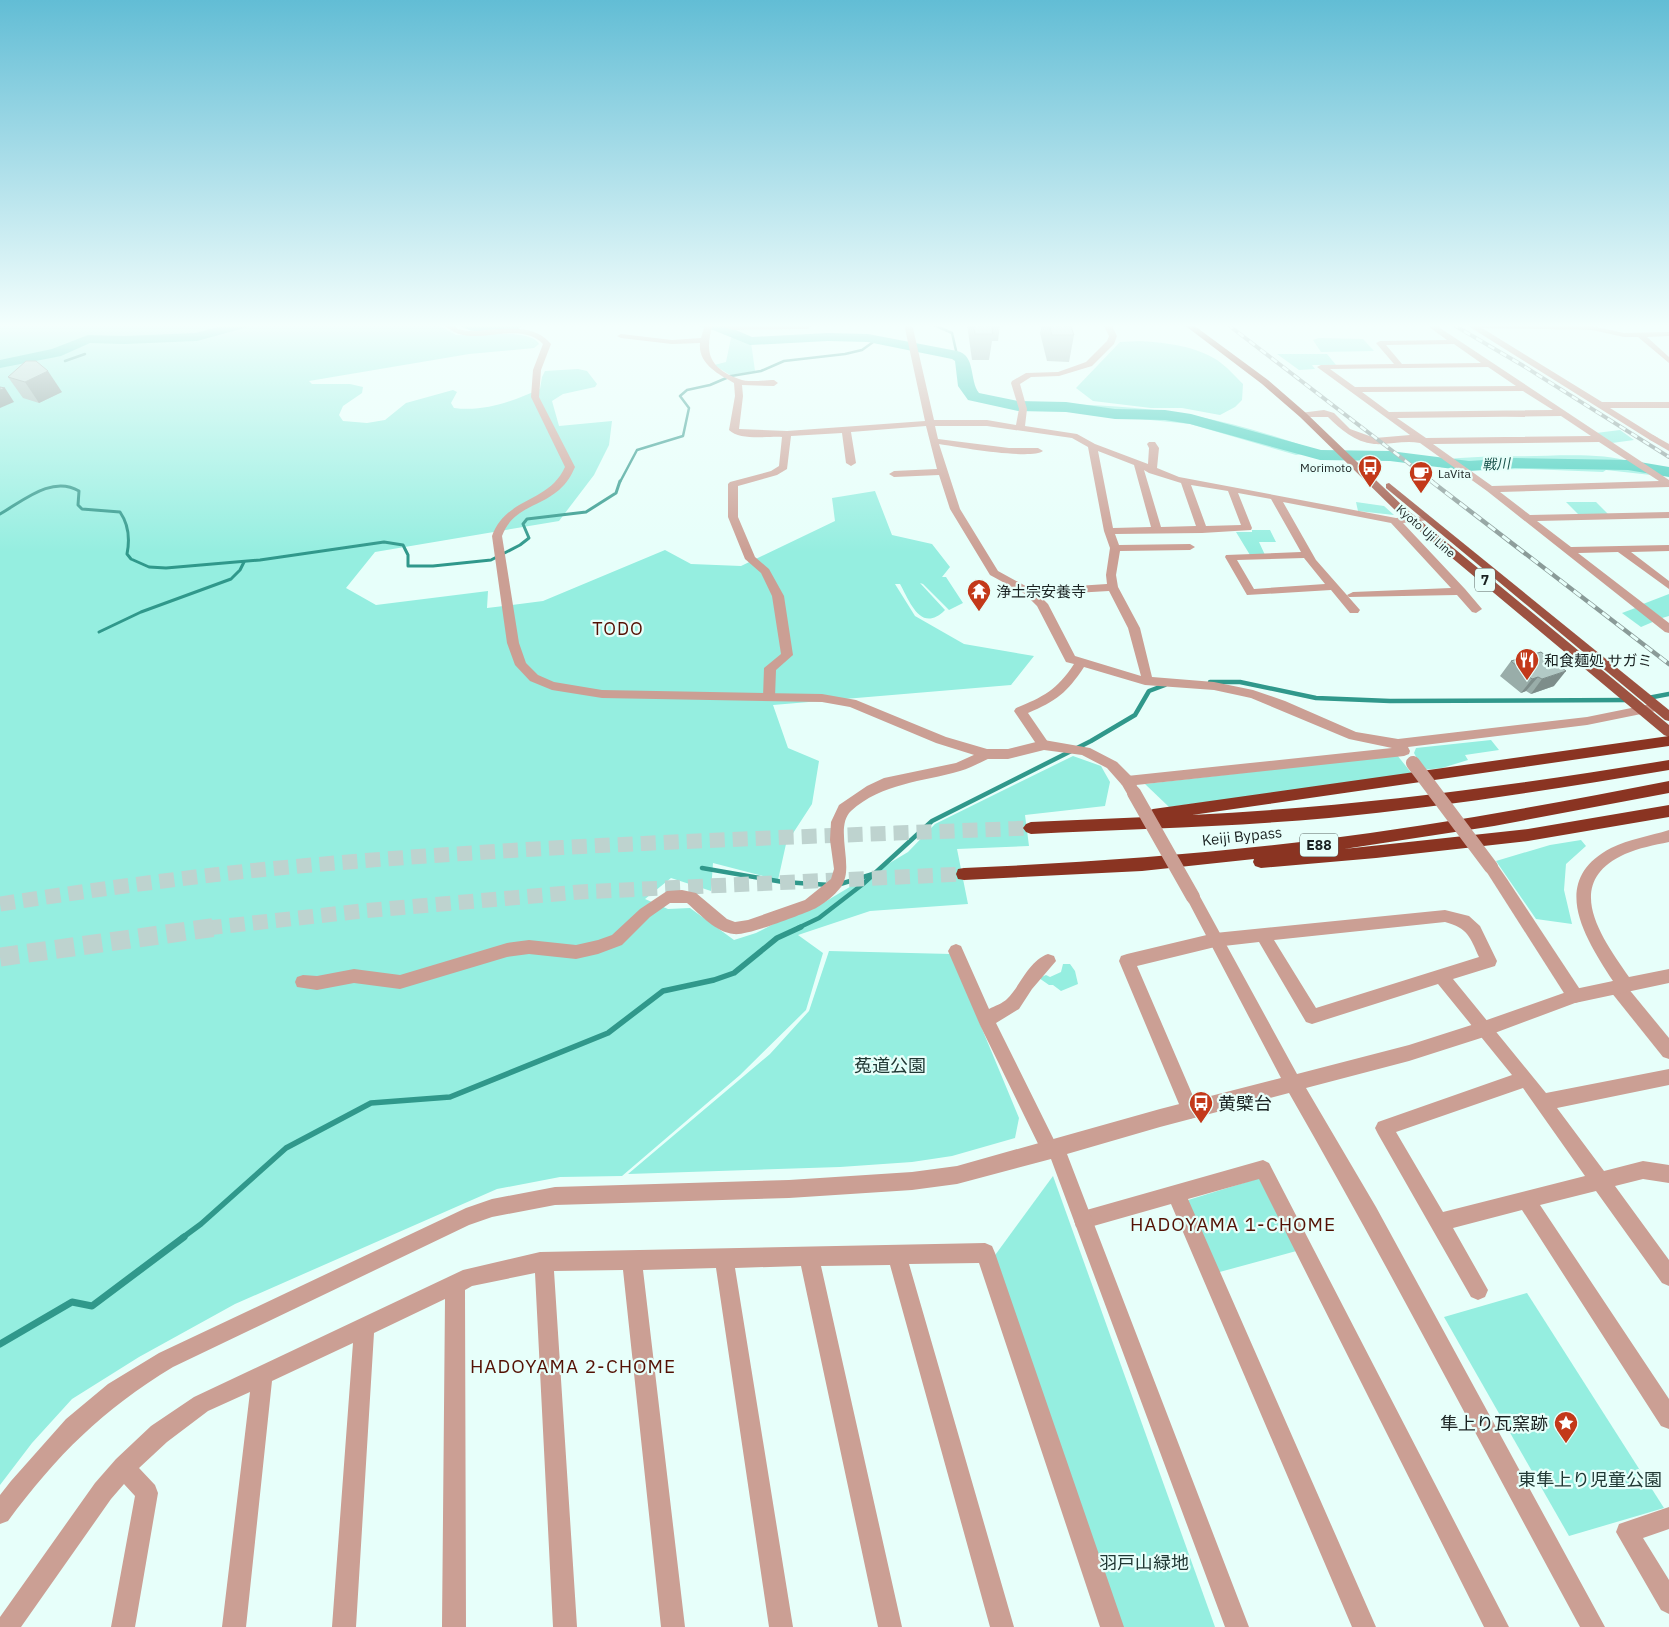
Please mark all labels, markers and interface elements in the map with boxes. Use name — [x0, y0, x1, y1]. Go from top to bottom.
bus stop icon: Morimoto — [1357, 454, 1383, 488]
water label: 戦川 — [1482, 454, 1512, 474]
place label: Morimoto — [1300, 460, 1352, 475]
cafe icon: LaVita — [1408, 460, 1434, 494]
place label: LaVita — [1438, 466, 1472, 481]
street label: Kyoto Uji Line — [1393, 501, 1459, 561]
road number: 7 — [1475, 568, 1495, 592]
temple icon: 浄土宗安養寺 — [966, 578, 992, 612]
place label: 浄土宗安養寺 — [996, 582, 1086, 601]
district label: TODO — [592, 617, 644, 640]
restaurant icon: 和食麺処 サガミ — [1514, 647, 1540, 681]
place label: 和食麺処 サガミ — [1544, 651, 1653, 670]
street label: Keiji Bypass — [1201, 822, 1283, 850]
road number: E88 — [1300, 834, 1338, 856]
park label: 菟道公園 — [854, 1054, 926, 1077]
bus stop icon: 黄檗台 — [1188, 1090, 1214, 1124]
place label: 黄檗台 — [1218, 1092, 1272, 1115]
district label: HADOYAMA 1-CHOME — [1130, 1212, 1336, 1236]
district label: HADOYAMA 2-CHOME — [470, 1354, 676, 1378]
place icon: 隼上り瓦窯跡 — [1553, 1410, 1579, 1444]
place label: 隼上り瓦窯跡 — [1440, 1412, 1548, 1435]
park label: 東隼上り児童公園 — [1518, 1468, 1662, 1491]
park label: 羽戸山緑地 — [1099, 1551, 1189, 1574]

